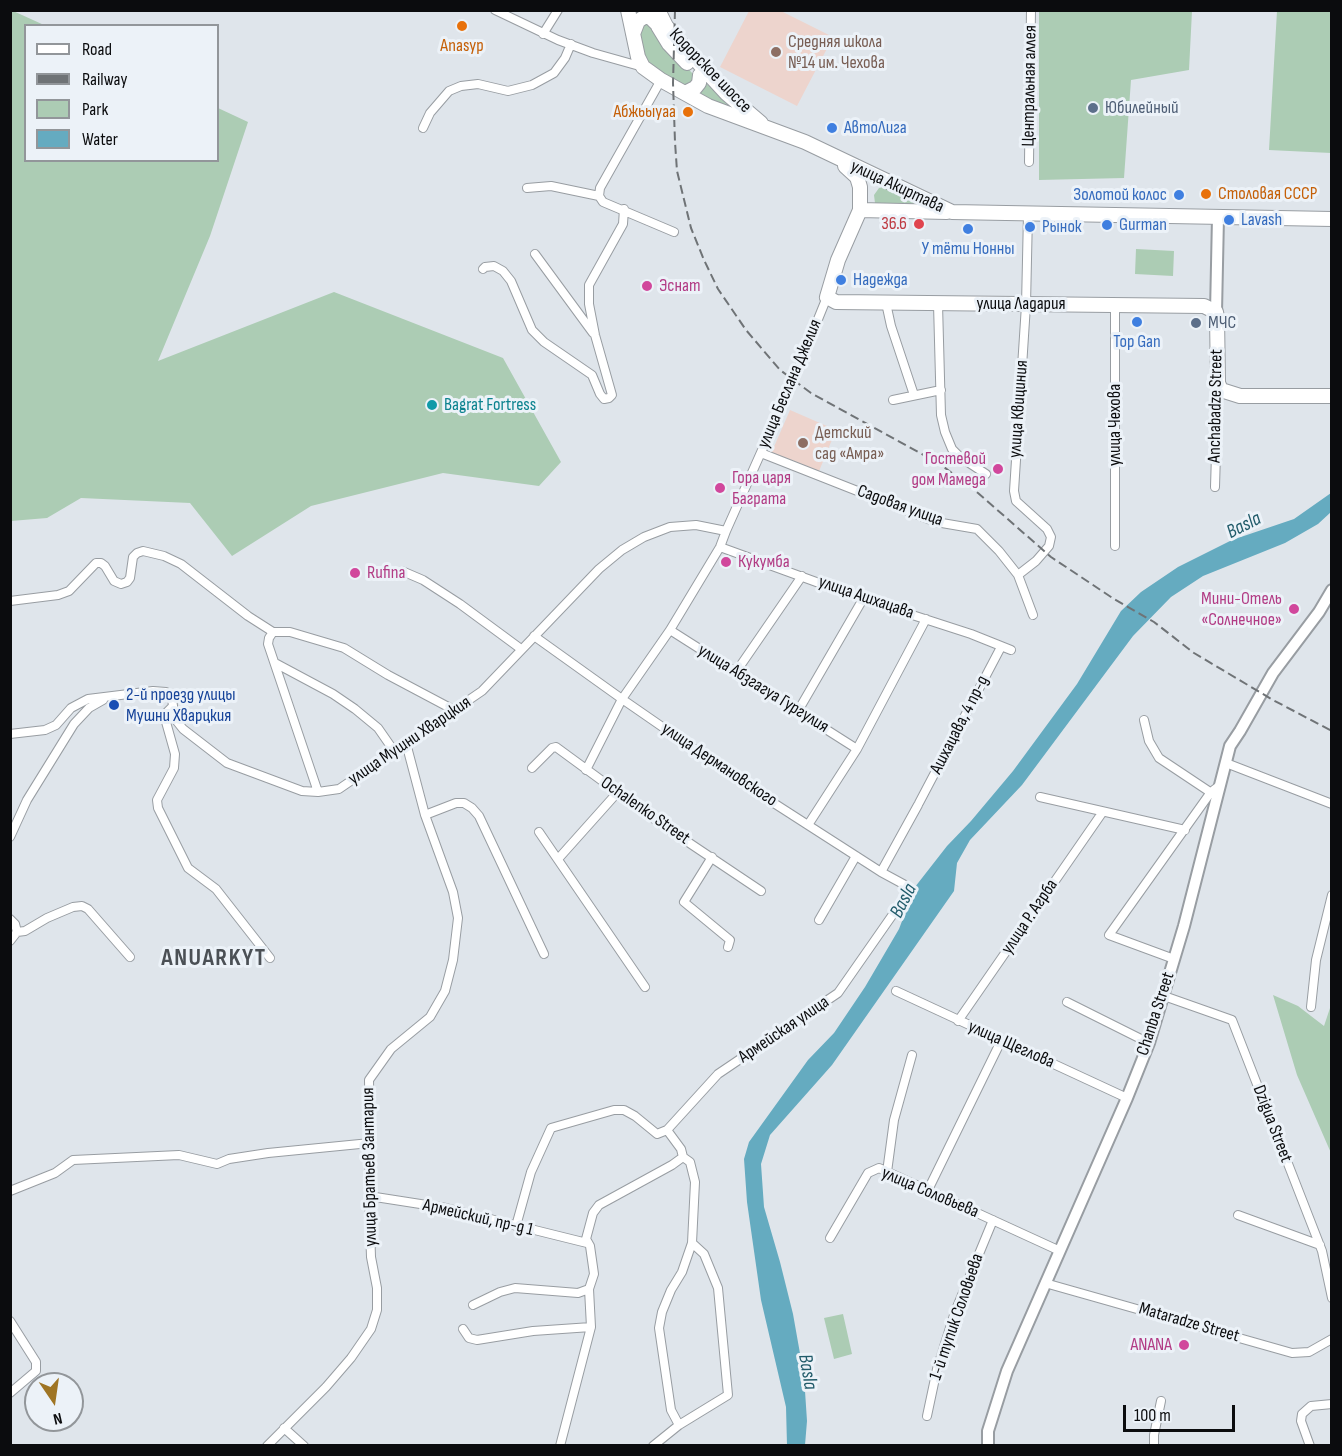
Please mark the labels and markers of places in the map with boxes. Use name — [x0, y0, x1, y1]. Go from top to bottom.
marker: Anasyp — [455, 19, 469, 33]
place label: Средняя школа №14 им. Чехова — [788, 31, 885, 74]
place label: Anasyp — [440, 35, 484, 57]
marker: Средняя школа №14 им. Чехова — [769, 45, 783, 59]
place label: Юбилейный — [1105, 97, 1178, 119]
place label: Абжьыуаа — [613, 101, 676, 123]
marker: Юбилейный — [1086, 101, 1100, 115]
marker: Абжьыуаа — [681, 105, 695, 119]
place label: АвтоЛига — [844, 117, 907, 139]
marker: АвтоЛига — [825, 121, 839, 135]
place label: Столовая СССР — [1218, 183, 1317, 205]
place label: Золотой колос — [1073, 184, 1167, 206]
marker: Столовая СССР — [1199, 187, 1213, 201]
marker: Золотой колос — [1172, 188, 1186, 202]
place label: Lavash — [1241, 209, 1282, 231]
place label: 36.6 — [881, 213, 907, 235]
marker: Lavash — [1222, 213, 1236, 227]
place label: Gurman — [1119, 214, 1167, 236]
place label: Рынок — [1042, 216, 1082, 238]
marker: 36.6 — [912, 217, 926, 231]
marker: Gurman — [1100, 218, 1114, 232]
marker: Рынок — [1023, 220, 1037, 234]
marker: У тёти Нонны — [961, 222, 975, 236]
place label: У тёти Нонны — [921, 238, 1015, 260]
place label: Надежда — [853, 269, 908, 291]
marker: Надежда — [834, 273, 848, 287]
place label: Эснат — [659, 275, 700, 297]
marker: Эснат — [640, 279, 654, 293]
place label: МЧС — [1208, 312, 1236, 334]
marker: Top Gan — [1130, 315, 1144, 329]
marker: МЧС — [1189, 316, 1203, 330]
place label: Top Gan — [1113, 331, 1161, 353]
place label: Bagrat Fortress — [444, 394, 536, 416]
marker: Bagrat Fortress — [425, 398, 439, 412]
place label: Детский сад «Амра» — [815, 422, 884, 464]
marker: Детский сад «Амра» — [796, 436, 810, 450]
place label: Гостевой дом Мамеда — [911, 448, 986, 490]
marker: Гостевой дом Мамеда — [991, 462, 1005, 476]
place label: Гора царя Баграта — [732, 467, 791, 510]
marker: Гора царя Баграта — [713, 481, 727, 495]
place label: Кукумба — [738, 551, 790, 573]
marker: Кукумба — [719, 555, 733, 569]
place label: Rufina — [367, 562, 405, 584]
marker: Rufina — [348, 566, 362, 580]
place label: Мини-Отель «Солнечное» — [1201, 588, 1282, 630]
marker: Мини-Отель «Солнечное» — [1287, 602, 1301, 616]
place label: 2-й проезд улицы Мушни Хварцкия — [126, 684, 236, 726]
marker: 2-й проезд улицы Мушни Хварцкия — [107, 698, 121, 712]
place label: ANANA — [1131, 1334, 1172, 1356]
marker: ANANA — [1177, 1338, 1191, 1352]

